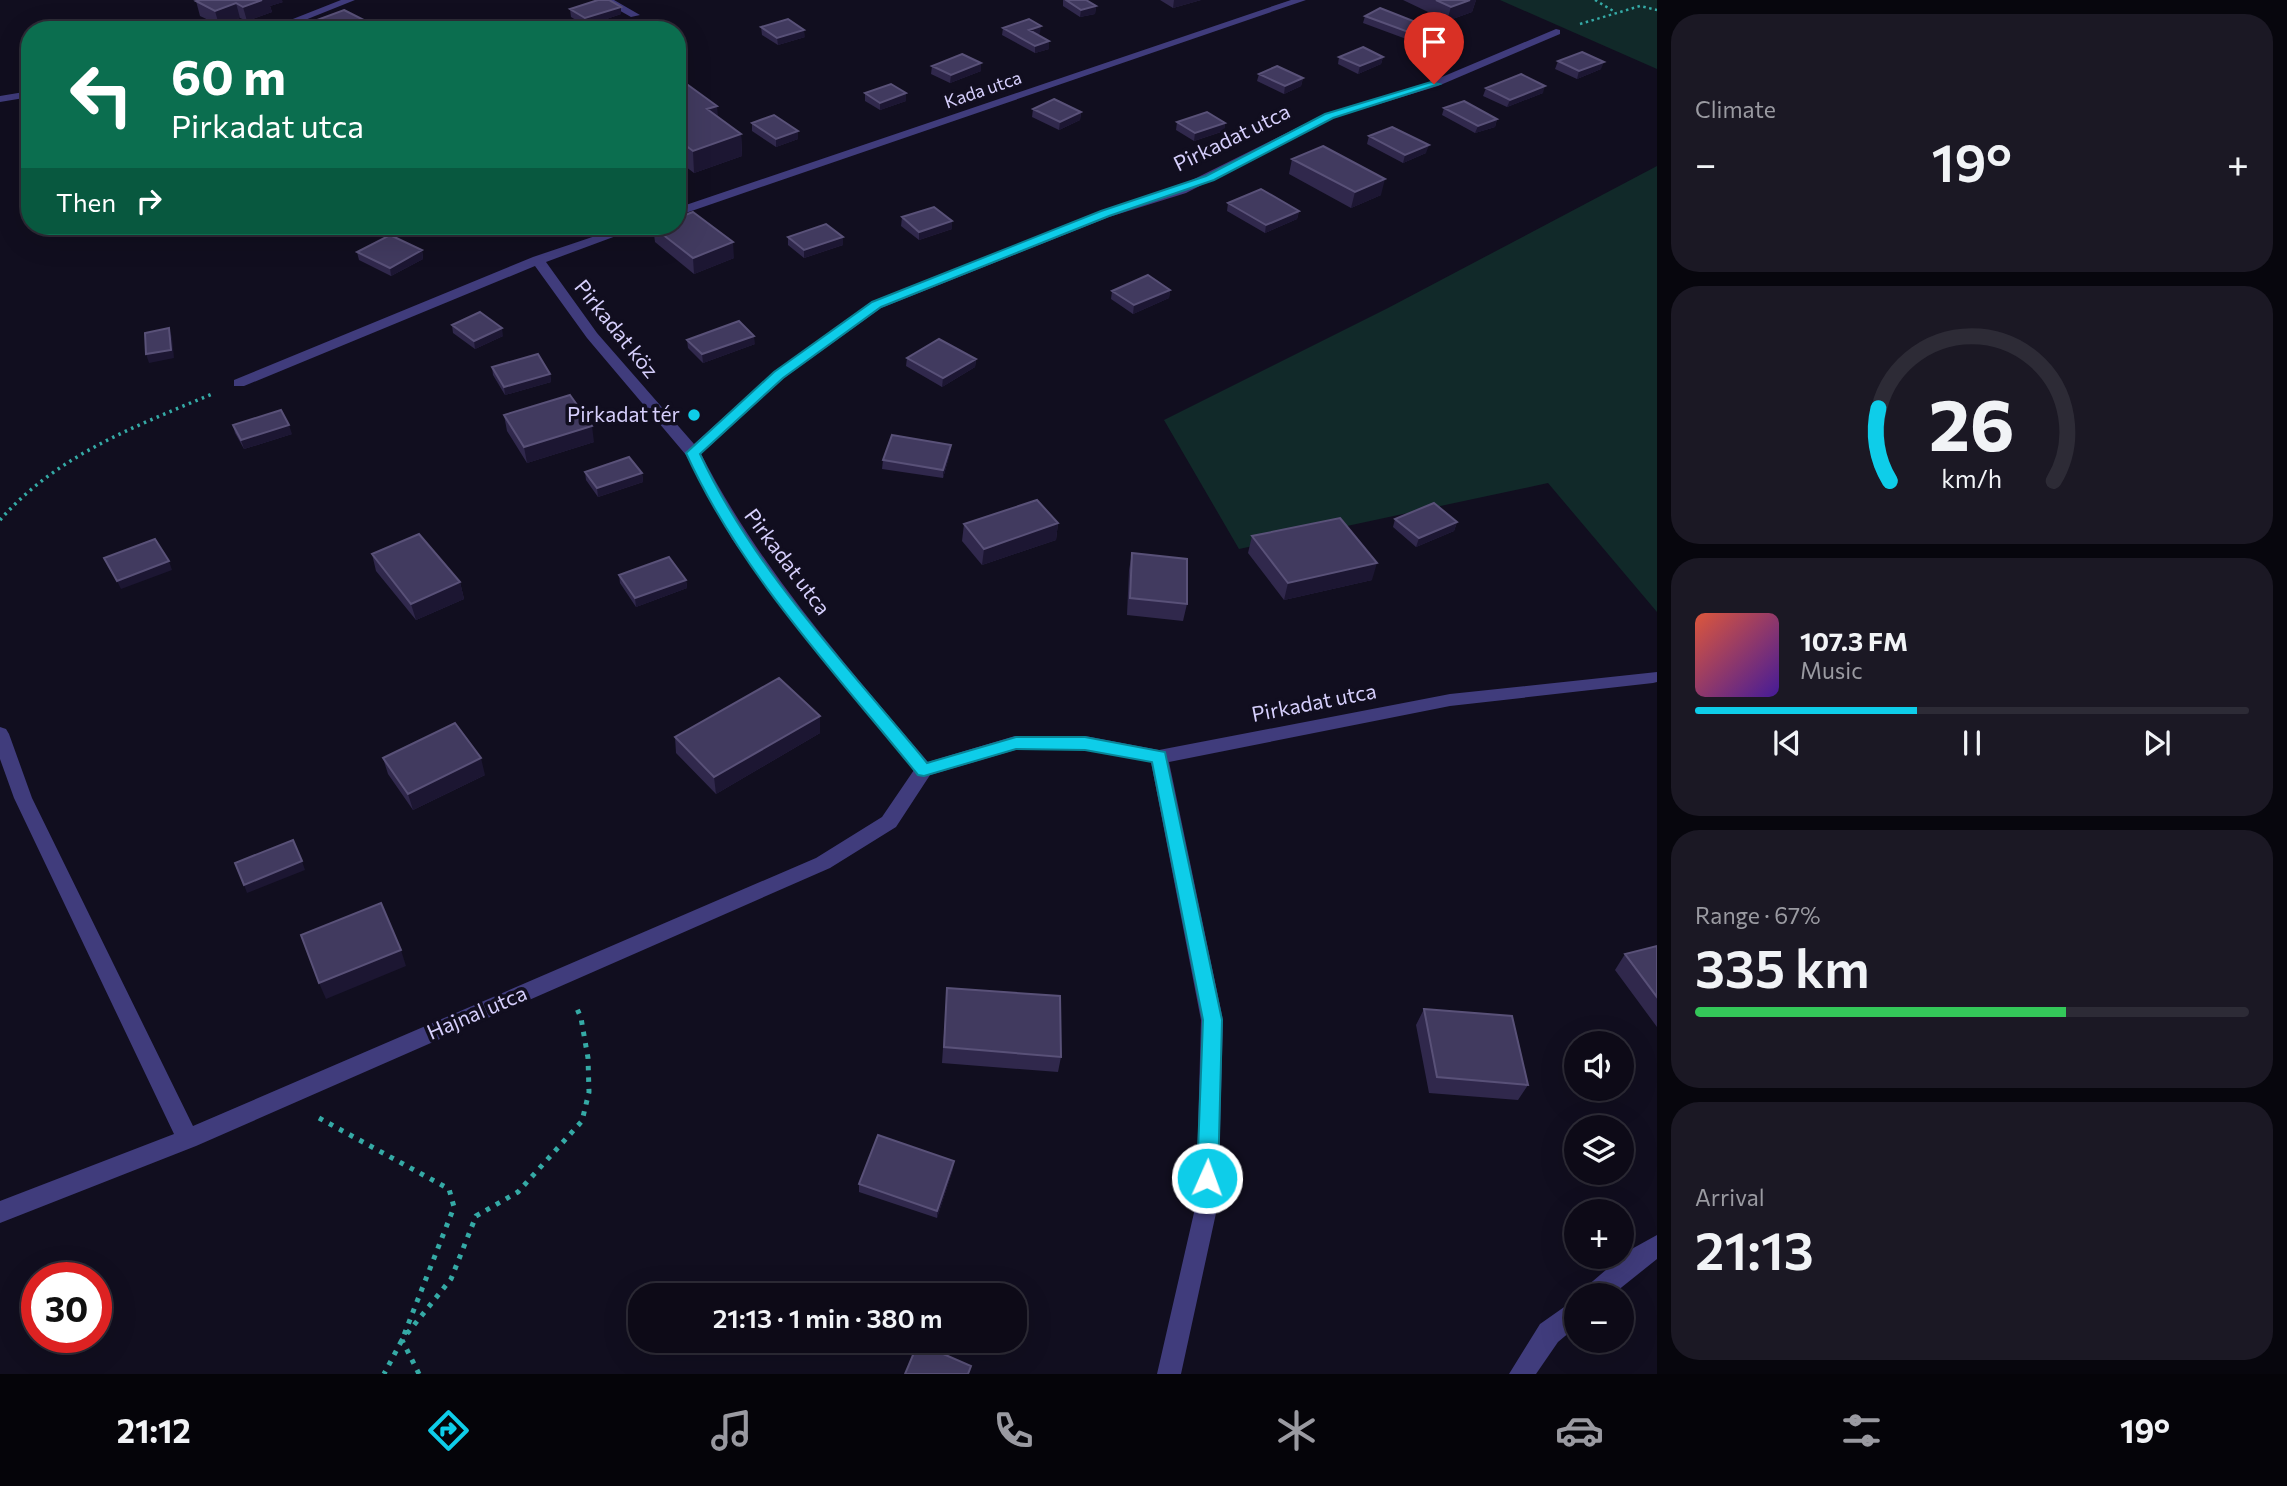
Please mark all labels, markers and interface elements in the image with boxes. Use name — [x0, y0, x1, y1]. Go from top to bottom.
pin — [1404, 12.0, 1464, 84]
icon: arrive — [1415, 23, 1453, 61]
text: 60 m — [171, 45, 286, 105]
icon: left — [56, 49, 147, 140]
street label: Kada utca — [941, 66, 1024, 113]
text: Climate — [1695, 95, 1776, 123]
street label: Pirkadat utca — [1169, 98, 1294, 176]
text: Pirkadat utca — [171, 105, 364, 145]
text: 19° — [1931, 129, 2012, 193]
text: − — [1695, 139, 1717, 186]
text: + — [2227, 139, 2249, 186]
icon: right — [130, 182, 168, 220]
text: Then — [56, 186, 116, 217]
street label: Pirkadat köz — [570, 274, 664, 382]
text: 26 — [1929, 377, 2015, 466]
place label: Pirkadat tér — [567, 401, 680, 426]
marker: Pirkadat tér — [686, 407, 702, 423]
text: km/h — [1942, 463, 2002, 493]
street label: Pirkadat utca — [740, 503, 836, 619]
text: 107.3 FM — [1800, 625, 1908, 656]
text: Music — [1800, 656, 1863, 684]
street label: Pirkadat utca — [1249, 677, 1378, 726]
icon: previous — [1768, 724, 1806, 762]
icon: pause — [1953, 724, 1991, 762]
icon: next — [2138, 724, 2176, 762]
text: Range · 67% — [1695, 901, 1820, 929]
text: 335 km — [1695, 935, 1870, 999]
street label: Hajnal utca — [423, 979, 530, 1044]
map controls — [1564, 1031, 1634, 1353]
button: sound — [1564, 1031, 1634, 1101]
button: layers — [1564, 1115, 1634, 1185]
position arrow — [1170, 1141, 1244, 1215]
text: Arrival — [1695, 1183, 1765, 1211]
button: + — [1564, 1199, 1634, 1269]
text: 21:13 — [1695, 1217, 1814, 1281]
speed limit sign: 30 — [21, 1262, 112, 1353]
button: − — [1564, 1283, 1634, 1353]
text: 21:13 · 1 min · 380 m — [713, 1302, 942, 1333]
icon: directions — [424, 1406, 473, 1455]
icon: music — [707, 1406, 756, 1455]
icon: phone — [989, 1406, 1038, 1455]
icon: climate — [1272, 1406, 1321, 1455]
icon: car — [1555, 1406, 1604, 1455]
icon: filters — [1837, 1406, 1886, 1455]
text: 21:12 — [117, 1410, 191, 1450]
text: 19° — [2120, 1410, 2170, 1450]

